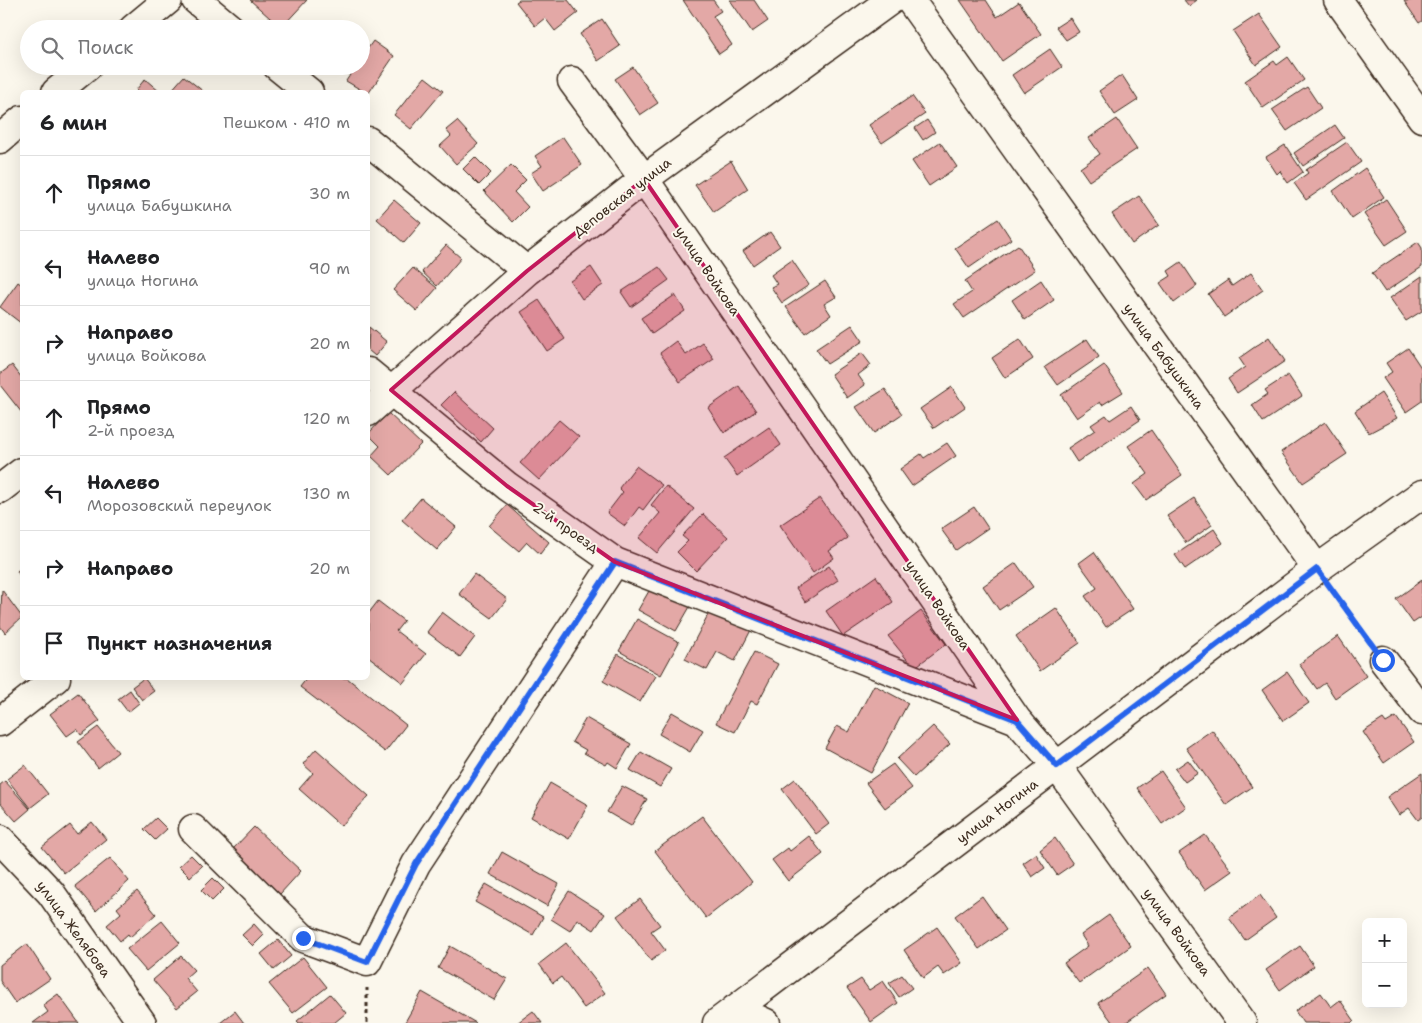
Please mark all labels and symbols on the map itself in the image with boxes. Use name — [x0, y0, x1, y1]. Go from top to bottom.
street label: Деповская улица — [569, 153, 675, 241]
street label: улица Войкова — [671, 223, 745, 320]
street label: улица Бабушкина — [1119, 299, 1209, 413]
street label: 2-й проезд — [530, 498, 603, 556]
street label: улица Войкова — [901, 557, 975, 654]
route start — [1372, 649, 1395, 672]
street label: улица Ногина — [953, 774, 1042, 847]
street label: улица Желябова — [33, 877, 115, 981]
street label: улица Войкова — [1139, 884, 1215, 980]
route end — [292, 927, 315, 950]

